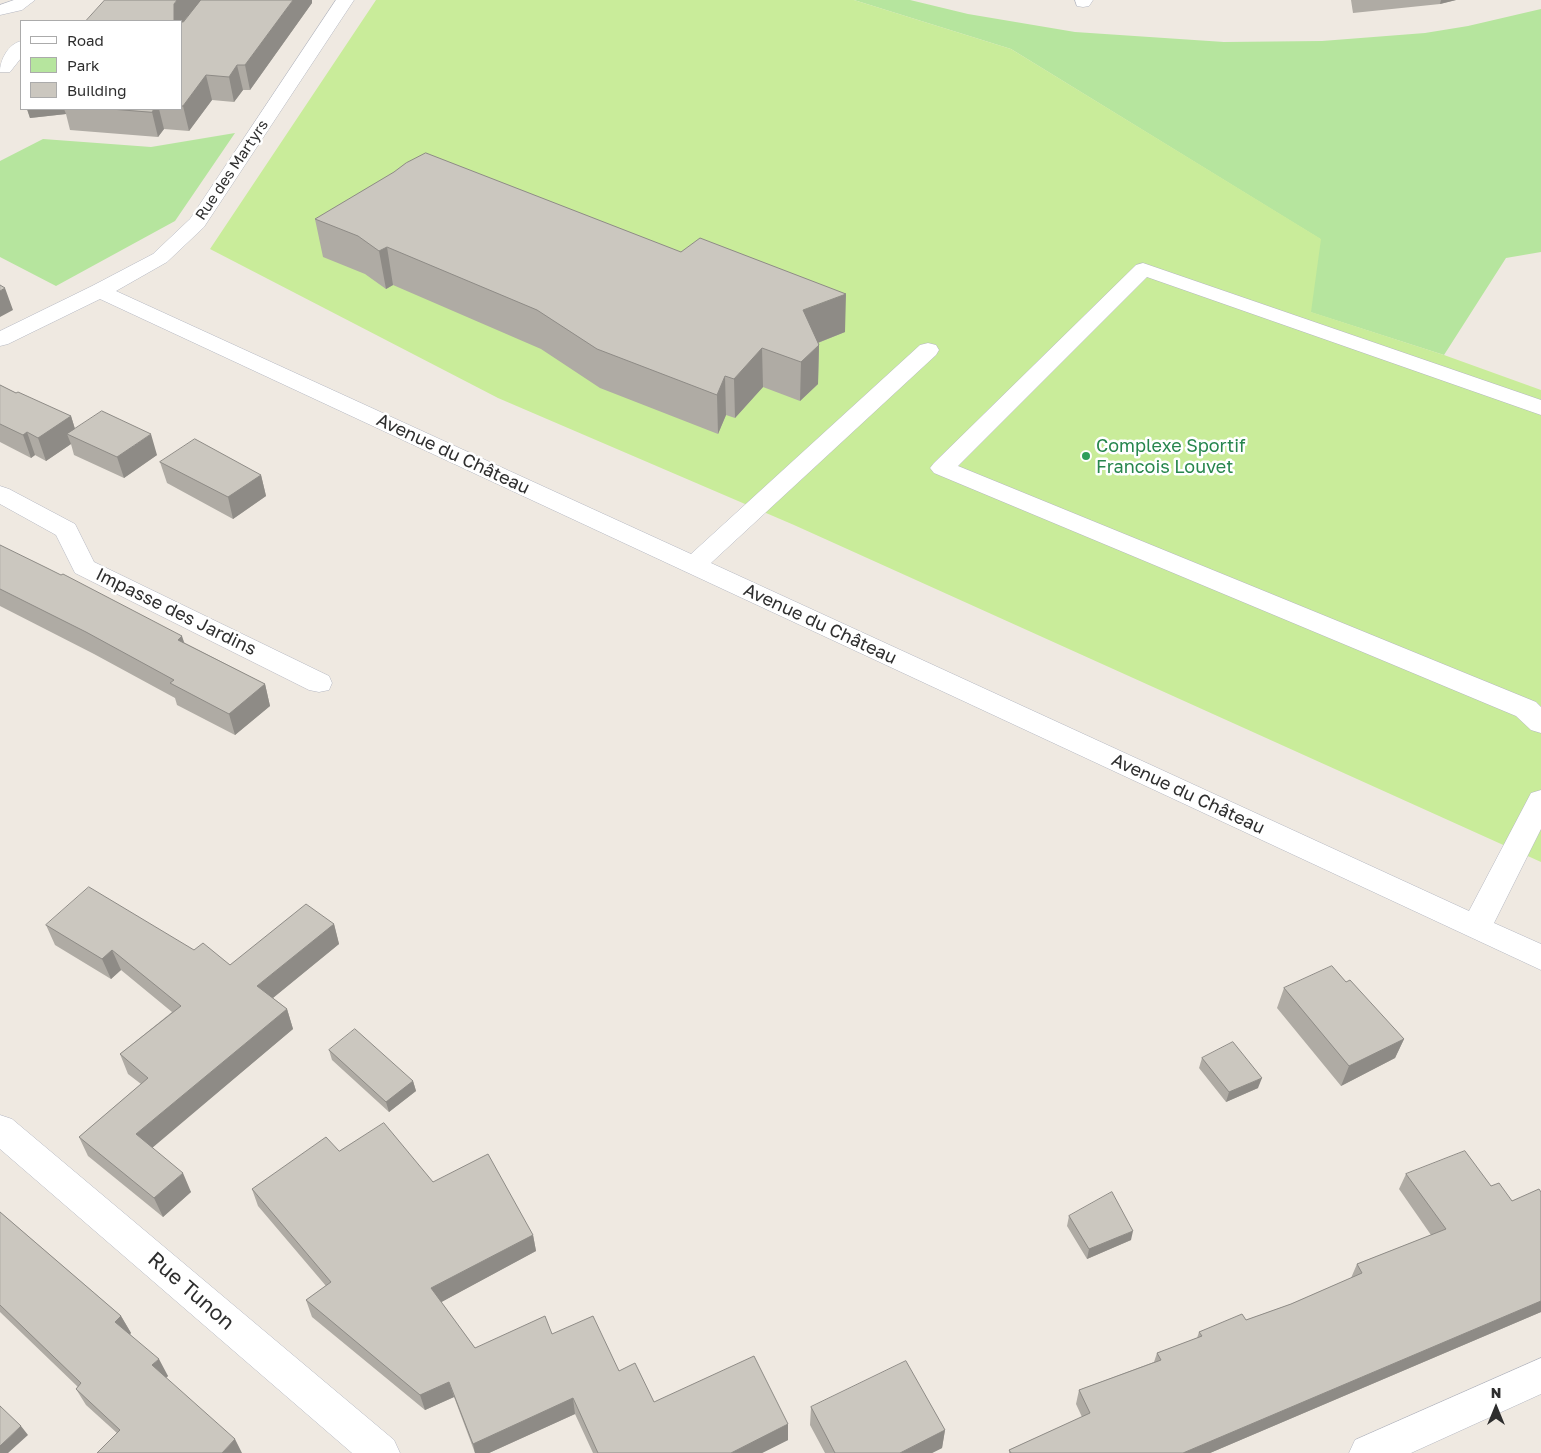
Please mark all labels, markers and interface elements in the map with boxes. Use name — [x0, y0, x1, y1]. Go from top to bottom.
legend — [20, 20, 182, 110]
text: Road — [67, 31, 104, 49]
text: Park — [67, 56, 99, 74]
text: Building — [67, 81, 127, 99]
street label: Rue des Martyrs — [192, 116, 272, 224]
street label: Avenue du Château — [373, 409, 533, 499]
place label: Complexe Sportif Francois Louvet — [1096, 435, 1246, 478]
marker: Complexe Sportif Francois Louvet — [1080, 450, 1092, 462]
street label: Impasse des Jardins — [92, 564, 260, 660]
street label: Avenue du Château — [740, 579, 900, 669]
street label: Avenue du Château — [1108, 749, 1268, 839]
street label: Rue Tunon — [143, 1247, 239, 1335]
north arrow — [1471, 1383, 1521, 1433]
text: N — [1491, 1384, 1501, 1401]

